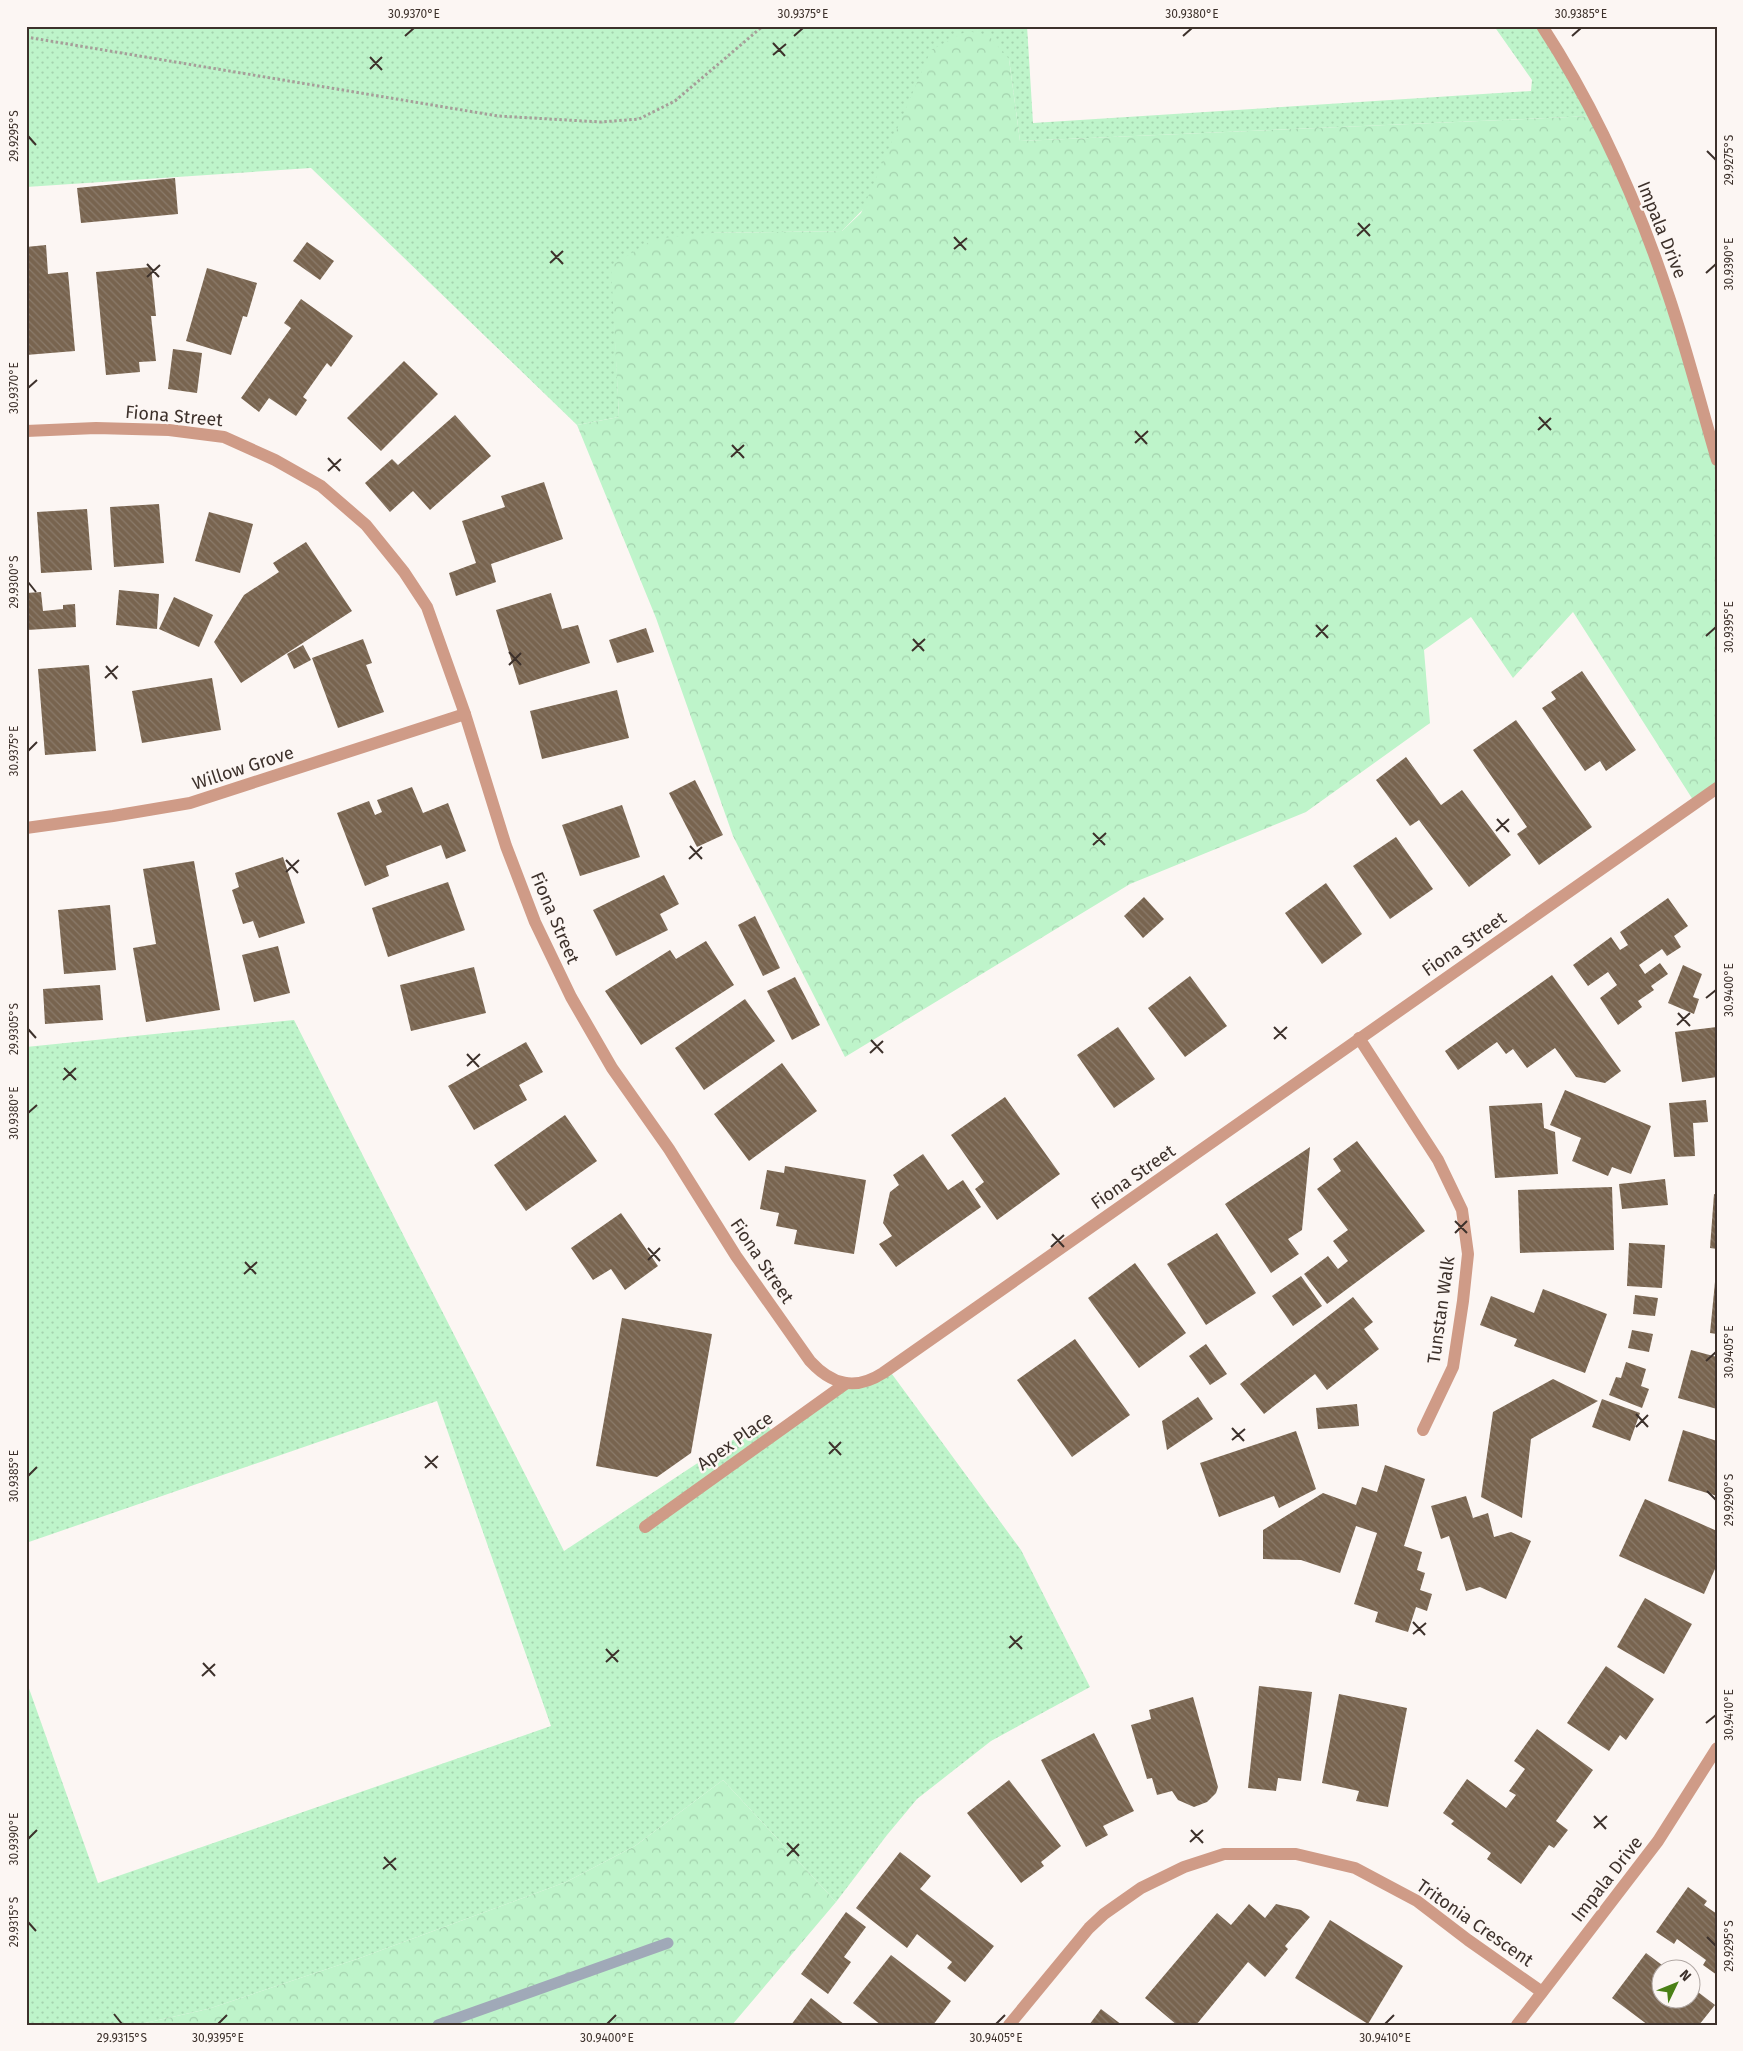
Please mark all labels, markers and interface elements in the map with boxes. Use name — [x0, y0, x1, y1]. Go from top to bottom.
text: 30.9370°E — [388, 7, 440, 21]
text: 30.9375°E — [778, 7, 829, 21]
text: 30.9380°E — [1165, 7, 1219, 21]
text: 30.9385°E — [1555, 7, 1607, 21]
text: 29.9295°S — [7, 110, 21, 162]
text: 29.9275°S — [1722, 134, 1736, 185]
street label: Impala Drive — [1633, 178, 1691, 282]
text: 30.9390°E — [1722, 238, 1736, 290]
text: 30.9370°E — [7, 362, 21, 414]
street label: Fiona Street — [124, 401, 224, 431]
text: 29.9300°S — [7, 555, 21, 608]
text: 30.9395°E — [1722, 601, 1736, 653]
text: 30.9375°E — [7, 726, 21, 777]
street label: Willow Grove — [189, 741, 297, 795]
street label: Fiona Street — [526, 869, 584, 968]
street label: Fiona Street — [1418, 907, 1511, 981]
text: 30.9400°E — [1722, 963, 1736, 1017]
text: 29.9305°S — [7, 1002, 21, 1055]
text: 30.9380°E — [7, 1086, 21, 1140]
street label: Fiona Street — [1087, 1140, 1180, 1214]
street label: Fiona Street — [726, 1214, 799, 1308]
street label: Tunstan Walk — [1423, 1254, 1460, 1365]
text: 30.9405°E — [1722, 1325, 1736, 1379]
street label: Apex Place — [693, 1407, 777, 1475]
text: 30.9385°E — [7, 1450, 21, 1502]
text: 29.9290°S — [1722, 1473, 1736, 1526]
text: 30.9410°E — [1722, 1689, 1736, 1741]
text: 30.9390°E — [7, 1813, 21, 1865]
street label: Impala Drive — [1567, 1832, 1647, 1926]
street label: Tritonia Crescent — [1412, 1875, 1538, 1972]
text: 29.9315°S — [7, 1896, 21, 1947]
text: 29.9295°S — [1722, 1920, 1736, 1972]
north arrow — [1650, 1958, 1700, 2008]
text: N — [1676, 1966, 1695, 1985]
text: 29.9315°S — [97, 2031, 148, 2045]
text: 30.9395°E — [192, 2031, 244, 2045]
text: 30.9400°E — [580, 2031, 634, 2045]
text: 30.9405°E — [969, 2031, 1023, 2045]
text: 30.9410°E — [1359, 2031, 1411, 2045]

